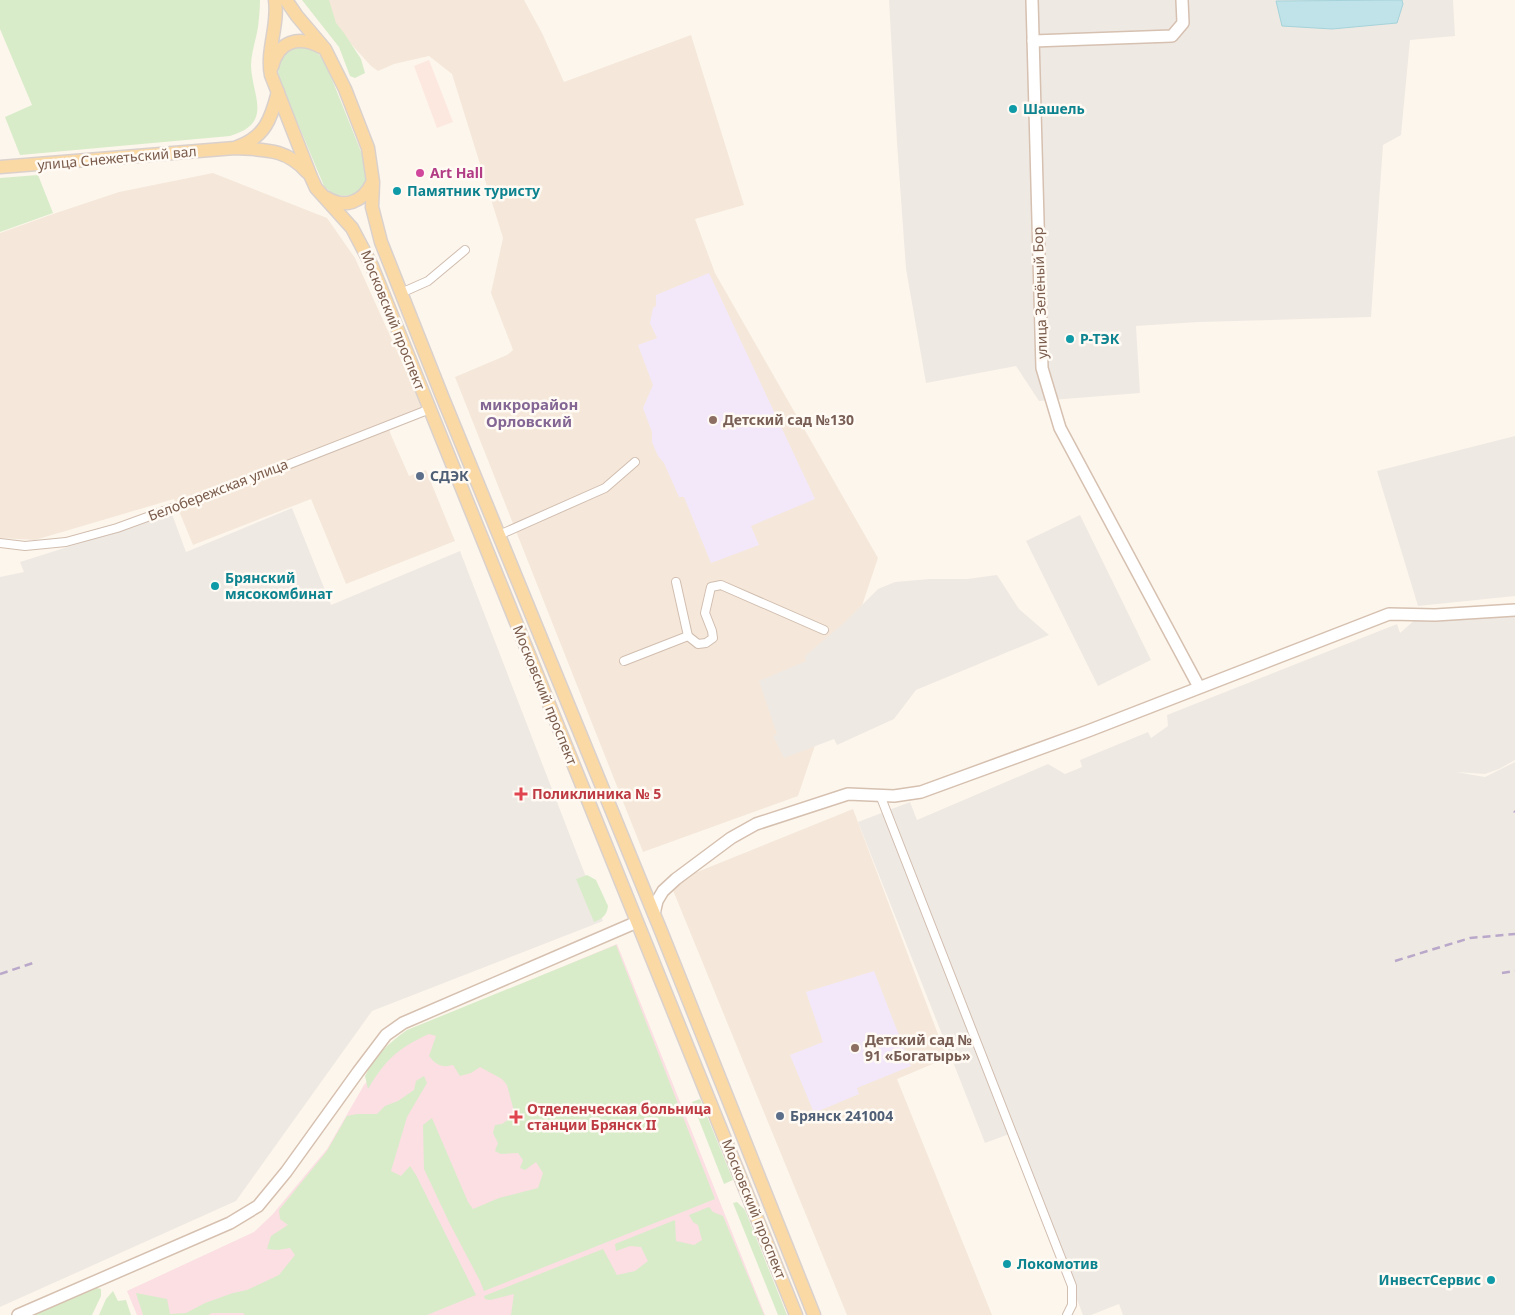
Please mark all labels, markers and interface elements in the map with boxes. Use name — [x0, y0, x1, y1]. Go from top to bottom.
place label: Шашель — [1023, 99, 1085, 118]
marker: Шашель — [1007, 103, 1019, 115]
street label: улица Снежетьский вал — [37, 141, 197, 174]
place label: Art Hall — [430, 163, 483, 182]
marker: Art Hall — [414, 167, 426, 179]
place label: Памятник туристу — [407, 181, 540, 200]
marker: Памятник туристу — [391, 185, 403, 197]
street label: улица Зелёный Бор — [1028, 227, 1051, 359]
street label: Московский проспект — [357, 247, 430, 393]
place label: Р-ТЭК — [1080, 329, 1120, 348]
marker: Р-ТЭК — [1064, 333, 1076, 345]
district label: микрорайон Орловский — [480, 394, 578, 431]
place label: Детский сад №130 — [723, 410, 854, 429]
marker: Детский сад №130 — [707, 414, 719, 426]
street label: Белобережская улица — [145, 454, 291, 525]
place label: СДЭК — [430, 466, 469, 485]
marker: СДЭК — [414, 470, 426, 482]
place label: Брянский мясокомбинат — [225, 568, 332, 603]
marker: Брянский мясокомбинат — [209, 580, 221, 592]
street label: Московский проспект — [509, 622, 582, 768]
place label: Поликлиника № 5 — [532, 784, 661, 803]
marker: Поликлиника № 5 — [514, 787, 528, 801]
place label: Детский сад № 91 «Богатырь» — [865, 1030, 972, 1065]
marker: Детский сад № 91 «Богатырь» — [849, 1042, 861, 1054]
place label: Отделенческая больница станции Брянск II — [527, 1099, 711, 1134]
place label: Брянск 241004 — [790, 1106, 893, 1125]
marker: Отделенческая больница станции Брянск II — [509, 1110, 523, 1124]
marker: Брянск 241004 — [774, 1110, 786, 1122]
street label: Московский проспект — [718, 1136, 791, 1282]
place label: Локомотив — [1017, 1254, 1098, 1273]
marker: Локомотив — [1001, 1258, 1013, 1270]
place label: ИнвестСервис — [1379, 1270, 1481, 1289]
marker: ИнвестСервис — [1485, 1274, 1497, 1286]

